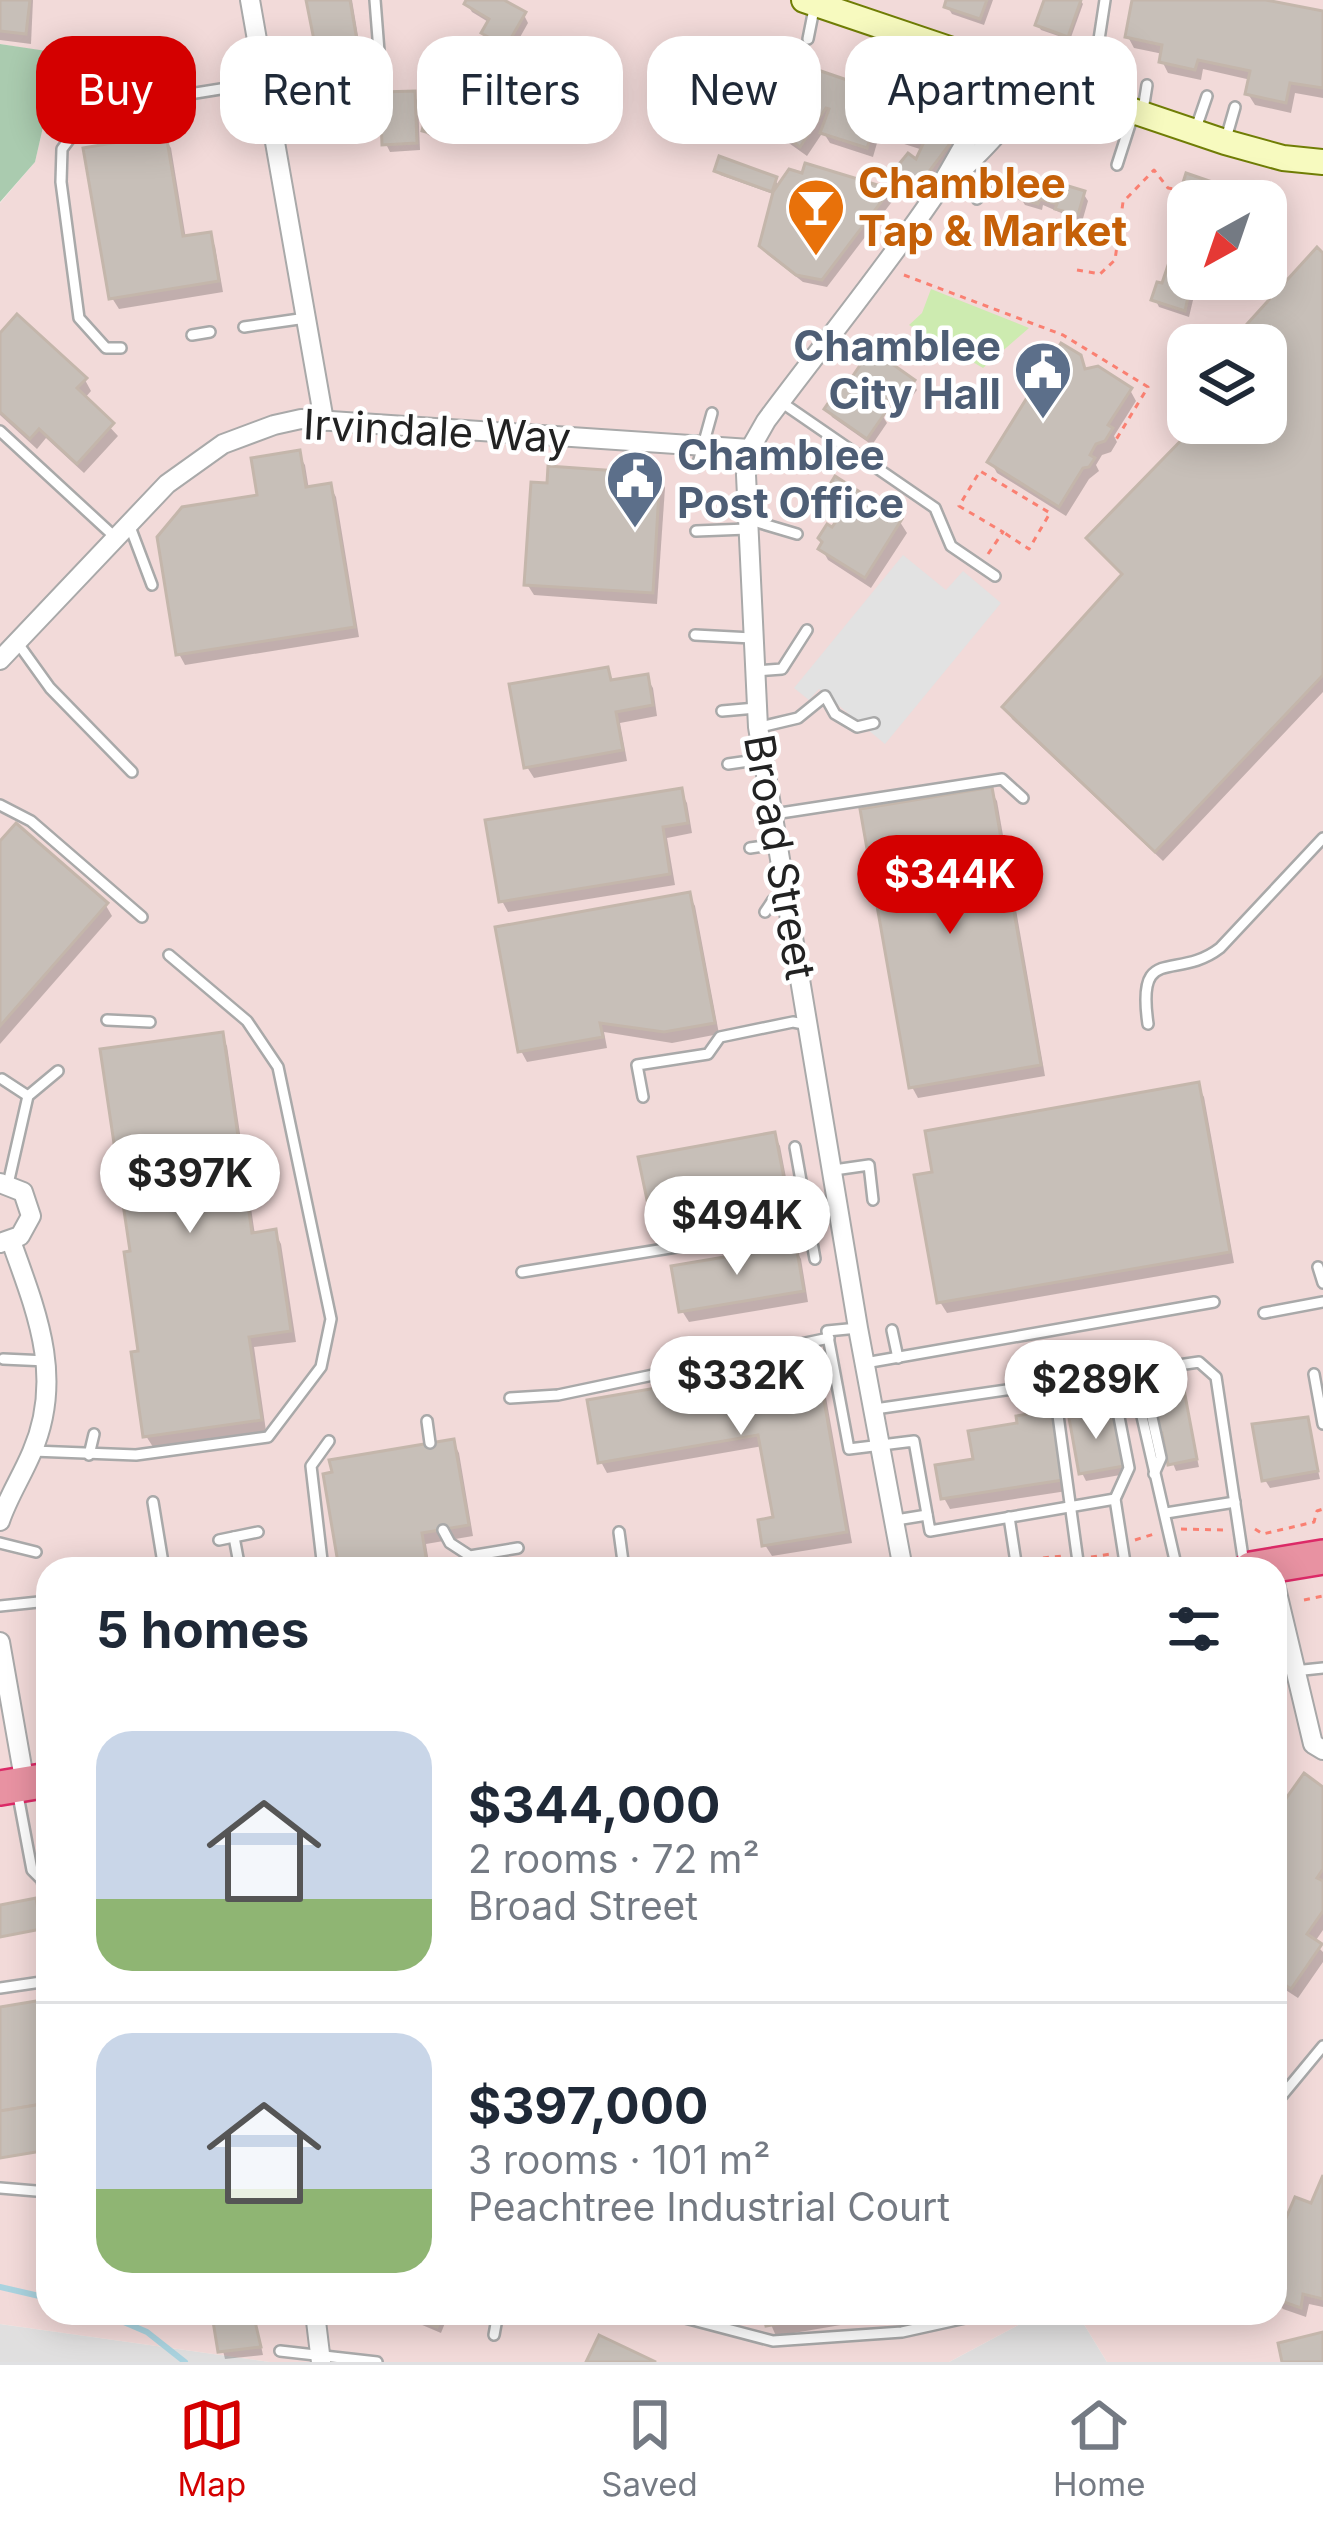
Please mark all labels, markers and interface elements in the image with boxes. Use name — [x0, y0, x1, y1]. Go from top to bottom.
chip: Buy — [36, 36, 196, 144]
chip: Rent — [220, 36, 393, 144]
chip: Filters — [417, 36, 623, 144]
chip: New — [647, 36, 821, 144]
chip: Apartment — [845, 36, 1137, 144]
place label: Chamblee Tap & Market — [858, 157, 1127, 256]
bar icon: Chamblee Tap & Market — [785, 176, 847, 258]
north arrow — [1167, 180, 1287, 300]
map controls — [1167, 180, 1287, 444]
place label: Chamblee City Hall — [793, 320, 1001, 419]
button: layers — [1167, 324, 1287, 444]
public building icon: Chamblee City Hall — [1012, 339, 1074, 421]
street label: Irvindale Way — [302, 398, 572, 463]
place label: Chamblee Post Office — [677, 429, 904, 528]
public building icon: Chamblee Post Office — [604, 448, 666, 530]
street label: Broad Street — [734, 730, 827, 983]
pin: $344K — [866, 835, 1034, 937]
text: $344K — [884, 850, 1016, 897]
pin: $397K — [106, 1134, 274, 1236]
text: $397K — [127, 1149, 253, 1196]
pin: $494K — [653, 1176, 821, 1278]
text: $494K — [671, 1191, 803, 1238]
pin: $332K — [657, 1336, 825, 1438]
pin: $289K — [1012, 1340, 1180, 1442]
text: $332K — [677, 1351, 805, 1398]
text: $289K — [1032, 1355, 1160, 1402]
icon: filters — [1161, 1596, 1227, 1662]
text: 5 homes — [96, 1599, 309, 1660]
text: $344,000 — [468, 1774, 720, 1835]
icon: home — [192, 1779, 336, 1923]
text: 2 rooms · 72 m² — [468, 1835, 760, 1882]
text: Broad Street — [468, 1882, 698, 1929]
text: $397,000 — [468, 2075, 708, 2136]
icon: home — [192, 2081, 336, 2225]
text: 3 rooms · 101 m² — [468, 2136, 770, 2183]
text: Peachtree Industrial Court — [468, 2183, 950, 2230]
tab: Map — [178, 2392, 246, 2504]
tab: Saved — [601, 2392, 698, 2504]
tab: Home — [1053, 2392, 1145, 2504]

